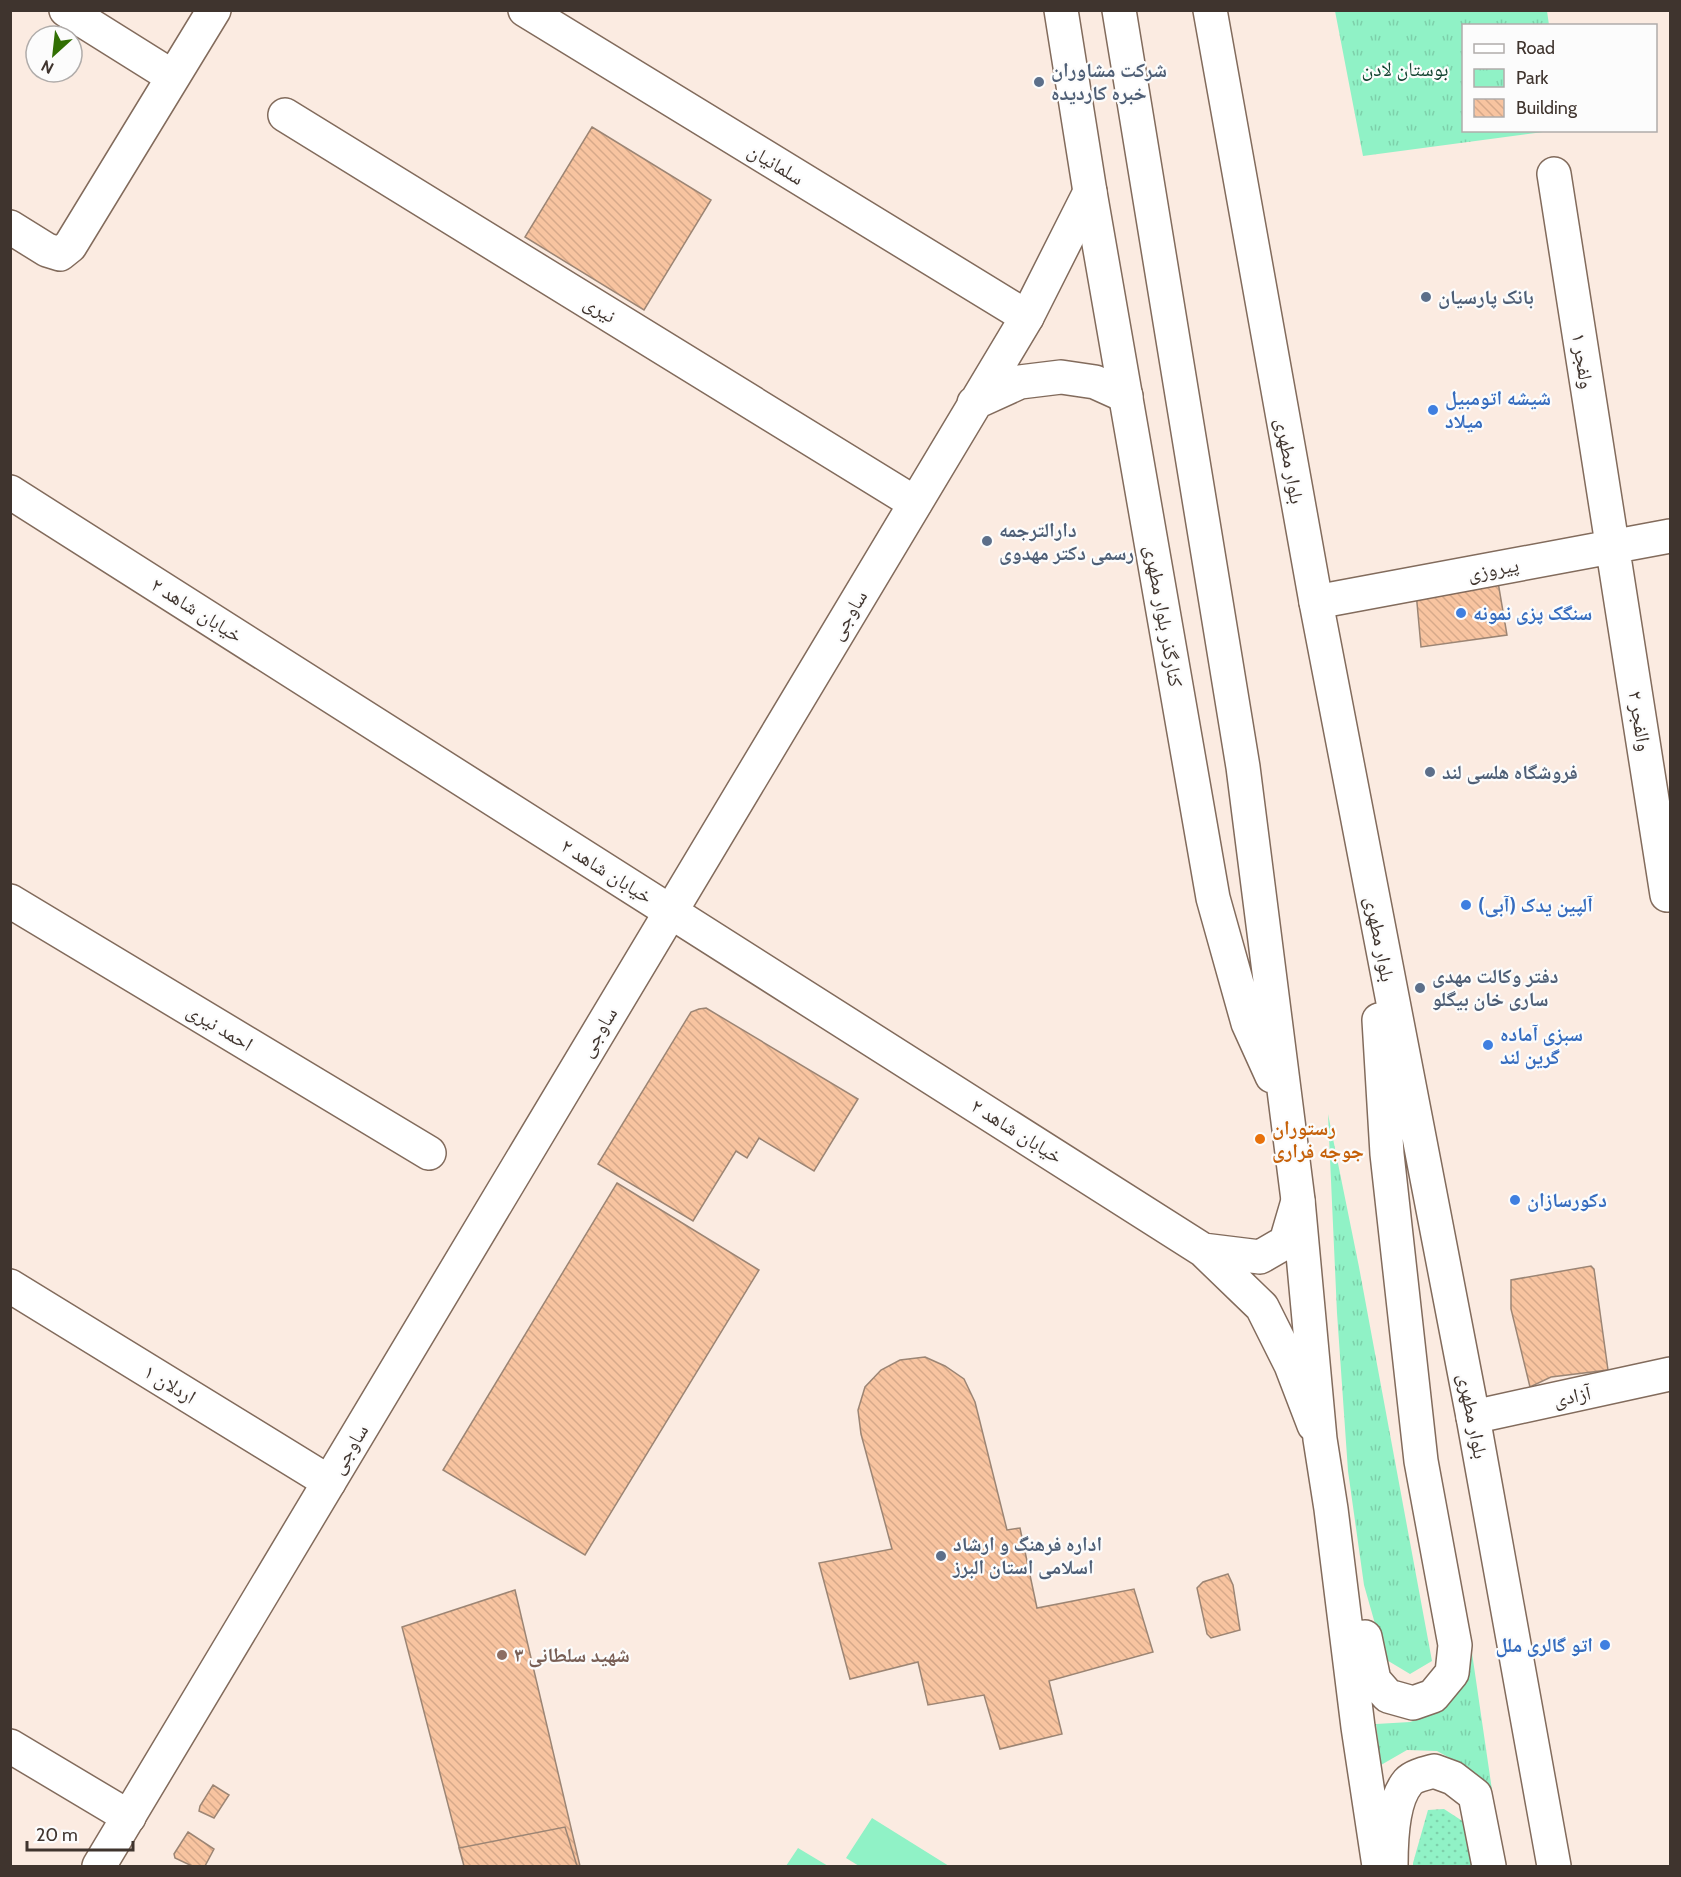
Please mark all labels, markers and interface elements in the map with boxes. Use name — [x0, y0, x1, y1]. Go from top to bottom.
north arrow — [24, 24, 84, 84]
legend — [1462, 24, 1657, 132]
text: Road — [1516, 37, 1555, 59]
text: N — [38, 56, 57, 78]
park label: بوستان لادن — [1362, 57, 1448, 81]
place label: شرکت مشاوران خبره کاردیده — [1051, 58, 1167, 105]
text: Park — [1516, 67, 1549, 89]
marker: شرکت مشاوران خبره کاردیده — [1032, 75, 1046, 89]
text: Building — [1516, 97, 1578, 119]
street label: سلمانیان — [744, 138, 808, 190]
place label: بانک پارسیان — [1438, 285, 1534, 309]
street label: نیری — [580, 290, 620, 328]
marker: بانک پارسیان — [1419, 290, 1433, 304]
street label: ولفجر ۱ — [1567, 331, 1599, 391]
place label: شیشه اتومبیل میلاد — [1445, 386, 1551, 433]
marker: شیشه اتومبیل میلاد — [1426, 403, 1440, 417]
street label: بلوار مطهری — [1271, 416, 1309, 506]
place label: دارالترجمه رسمی دکتر مهدوی — [999, 518, 1134, 566]
marker: دارالترجمه رسمی دکتر مهدوی — [980, 534, 994, 548]
street label: کنارگذر بلوار مطهری — [1140, 543, 1188, 689]
street label: پیروزی — [1465, 552, 1521, 586]
street label: خیابان شاهد ۲ — [147, 573, 247, 648]
street label: ساوجی — [824, 586, 872, 644]
place label: سنگک پزی نمونه — [1473, 601, 1592, 625]
marker: سنگک پزی نمونه — [1454, 606, 1468, 620]
street label: والفجر ۲ — [1623, 689, 1657, 753]
place label: فروشگاه هلسی لند — [1442, 760, 1578, 785]
marker: فروشگاه هلسی لند — [1423, 765, 1437, 779]
street label: خیابان شاهد ۲ — [557, 834, 657, 909]
place label: آلپین یدک (آبی) — [1478, 893, 1593, 918]
street label: بلوار مطهری — [1360, 894, 1400, 984]
marker: آلپین یدک (آبی) — [1459, 898, 1473, 912]
place label: دفتر وکالت مهدی ساری خان بیگلو — [1432, 964, 1558, 1011]
marker: دفتر وکالت مهدی ساری خان بیگلو — [1413, 981, 1427, 995]
street label: احمد نیری — [183, 998, 257, 1056]
street label: ساوجی — [574, 1003, 622, 1061]
place label: سبزی آماده گرین لند — [1500, 1022, 1583, 1070]
marker: سبزی آماده گرین لند — [1481, 1038, 1495, 1052]
street label: خیابان شاهد ۲ — [967, 1094, 1067, 1169]
place label: رستوران جوجه فراری — [1272, 1116, 1364, 1163]
marker: رستوران جوجه فراری — [1253, 1132, 1267, 1146]
place label: دکورسازان — [1527, 1188, 1607, 1212]
marker: دکورسازان — [1508, 1193, 1522, 1207]
street label: اردلان ۱ — [140, 1359, 200, 1409]
street label: بلوار مطهری — [1453, 1371, 1493, 1461]
street label: آزادی — [1551, 1380, 1594, 1412]
street label: ساوجی — [325, 1420, 373, 1478]
place label: اداره فرهنگ و ارشاد اسلامی استان البرز — [952, 1532, 1102, 1580]
marker: اداره فرهنگ و ارشاد اسلامی استان البرز — [934, 1549, 948, 1563]
place label: اتو گالری ملل — [1495, 1633, 1593, 1658]
marker: اتو گالری ملل — [1598, 1638, 1612, 1652]
place label: شهید سلطانی ۳ — [514, 1643, 630, 1668]
marker: شهید سلطانی ۳ — [495, 1648, 509, 1662]
scale bar — [27, 1814, 134, 1852]
text: 20 m — [36, 1824, 78, 1846]

